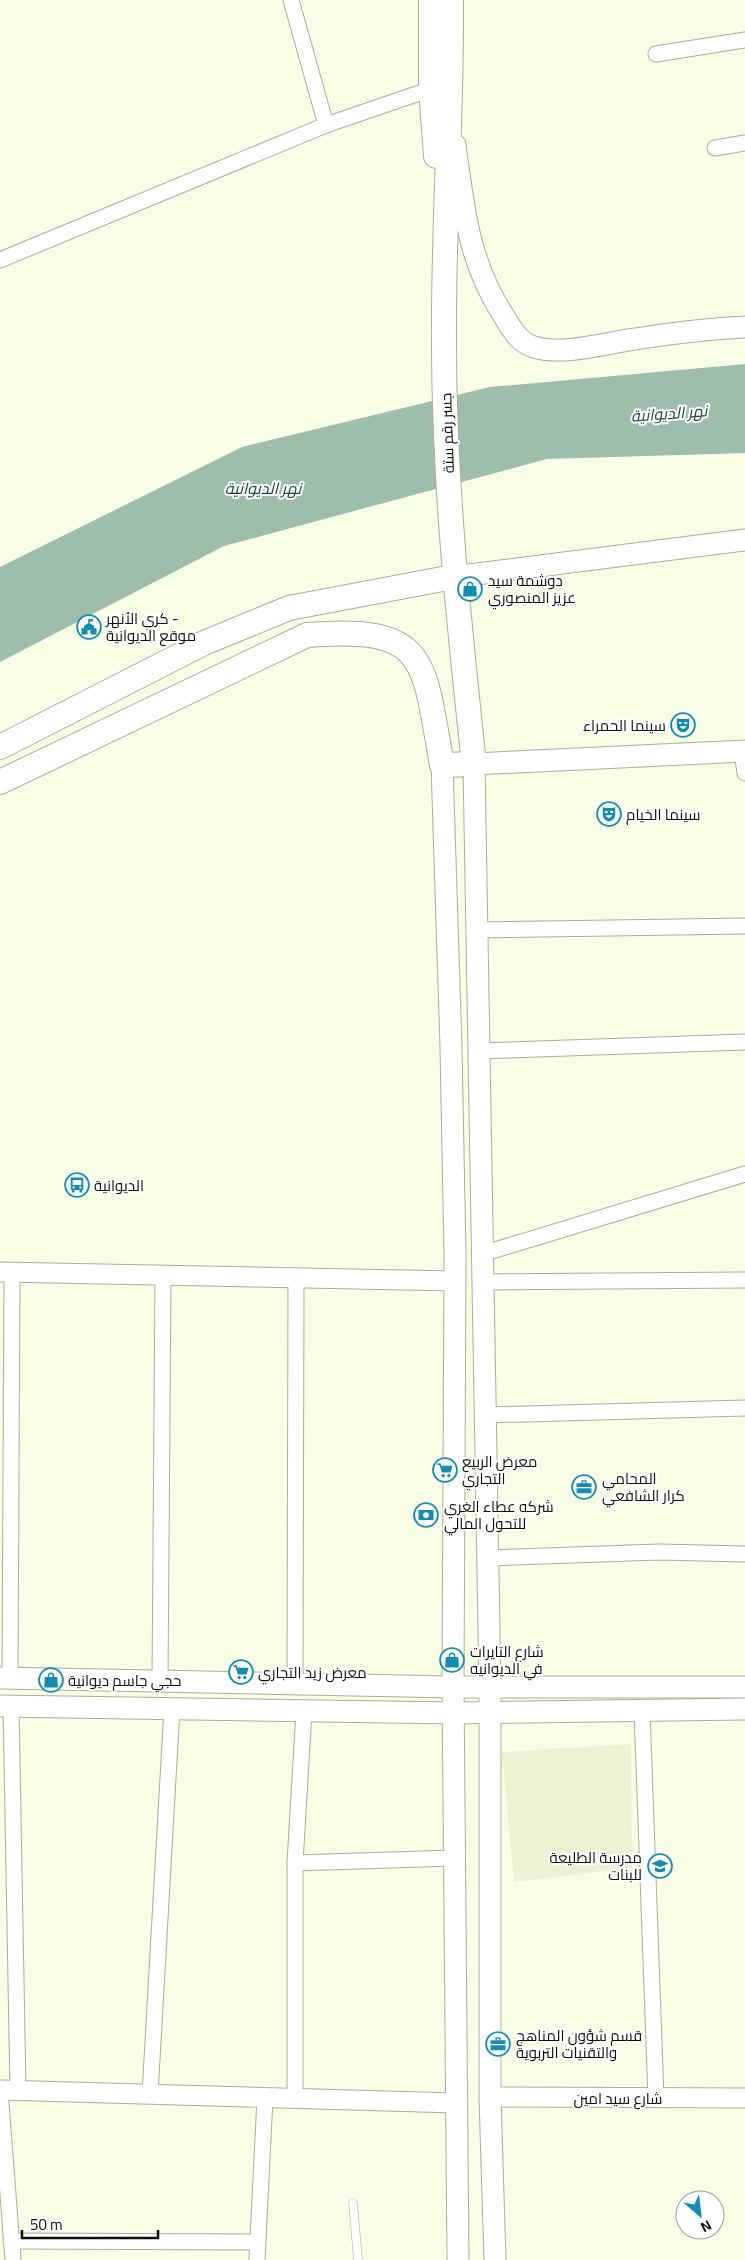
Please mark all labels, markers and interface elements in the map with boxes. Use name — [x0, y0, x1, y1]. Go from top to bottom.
street label: جسر رقم ستة — [431, 392, 463, 474]
water label: نهر الديوانية — [630, 395, 710, 431]
water label: نهر الديوانية — [225, 473, 303, 503]
place label: دوشمة سيد عزيز المنصوري — [488, 566, 576, 612]
shop icon: دوشمة سيد عزيز المنصوري — [457, 576, 483, 602]
place label: كري الأنهر - موقع الديوانية — [105, 604, 196, 650]
public building icon: كري الأنهر - موقع الديوانية — [76, 614, 102, 640]
place label: سينما الحمراء — [583, 711, 666, 740]
theatre icon: سينما الحمراء — [670, 712, 696, 738]
place label: سينما الخيام — [626, 800, 701, 829]
theatre icon: سينما الخيام — [596, 801, 622, 827]
place label: الديوانية — [94, 1171, 144, 1200]
bus stop icon: الديوانية — [64, 1172, 90, 1198]
place label: معرض الربيع التجاري — [462, 1447, 537, 1493]
supermarket icon: معرض الربيع التجاري — [432, 1457, 458, 1483]
place label: المحامي كرار الشافعي — [602, 1464, 685, 1510]
office icon: المحامي كرار الشافعي — [571, 1474, 597, 1500]
place label: شركه عطاء الغري للتحول المالي — [444, 1492, 554, 1538]
bank icon: شركه عطاء الغري للتحول المالي — [413, 1502, 439, 1528]
place label: شارع التايرات في الديوانيه — [470, 1637, 544, 1683]
shop icon: شارع التايرات في الديوانيه — [439, 1647, 465, 1673]
place label: معرض زيد التجاري — [258, 1658, 367, 1687]
supermarket icon: معرض زيد التجاري — [228, 1659, 254, 1685]
place label: حجي جاسم ديوانية — [68, 1666, 181, 1695]
shop icon: حجي جاسم ديوانية — [38, 1667, 64, 1693]
place label: مدرسة الطليعة للبنات — [549, 1843, 642, 1889]
school or university icon: مدرسة الطليعة للبنات — [647, 1853, 673, 1879]
place label: قسم شؤون المناهج والتقنيات التربوية — [516, 2021, 642, 2067]
office icon: قسم شؤون المناهج والتقنيات التربوية — [485, 2031, 511, 2057]
street label: شارع سيد امين — [573, 2084, 663, 2113]
north arrow — [675, 2190, 725, 2240]
scale bar — [22, 2208, 159, 2240]
text: 50 m — [30, 2210, 63, 2239]
text: N — [696, 2213, 716, 2240]

